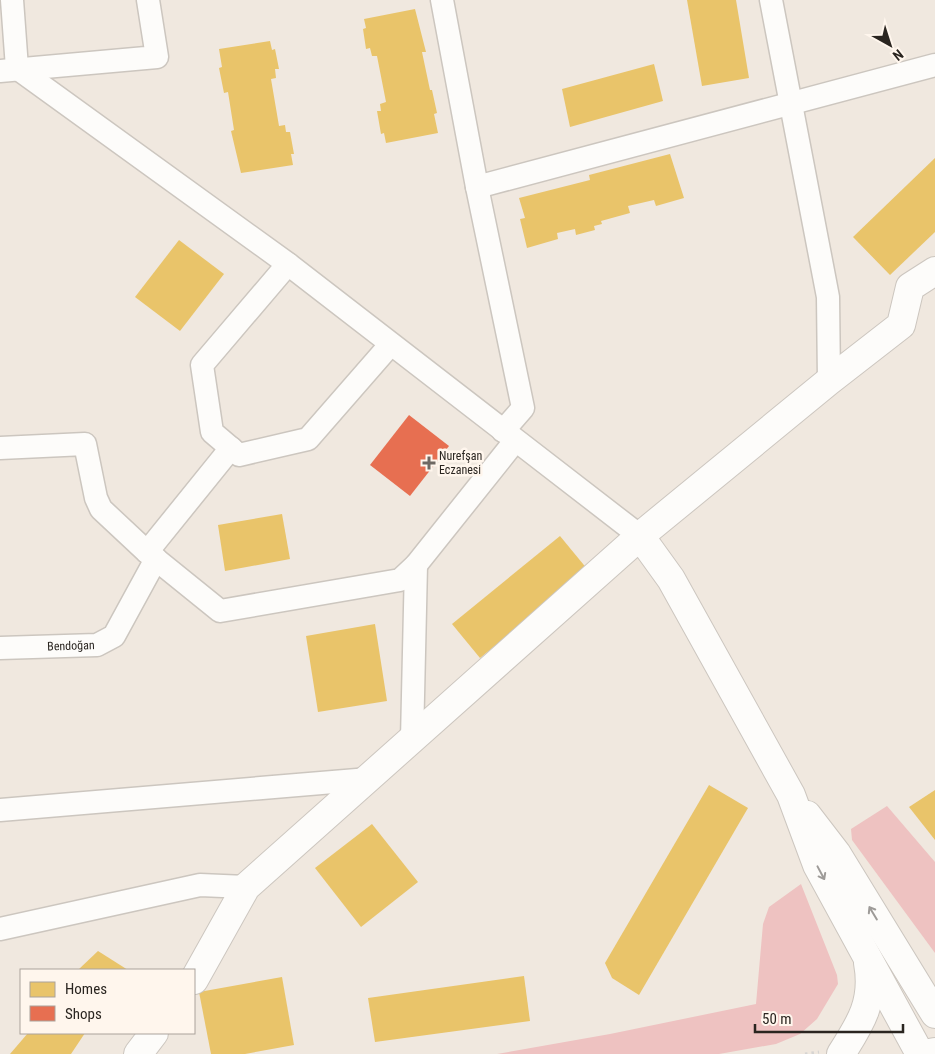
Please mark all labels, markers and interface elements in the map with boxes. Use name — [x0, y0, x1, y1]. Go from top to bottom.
north arrow — [865, 20, 915, 70]
text: N — [890, 46, 907, 64]
place label: Nurefşan Eczanesi — [439, 449, 482, 477]
marker: Nurefşan Eczanesi — [423, 457, 435, 469]
street label: Bendoğan — [47, 638, 95, 654]
one-way arrow — [816, 865, 826, 880]
one-way arrow — [868, 906, 878, 920]
legend — [20, 969, 195, 1034]
text: Homes — [65, 980, 107, 998]
scale bar — [755, 1002, 902, 1034]
text: Shops — [65, 1005, 102, 1023]
text: 50 m — [762, 1010, 792, 1028]

